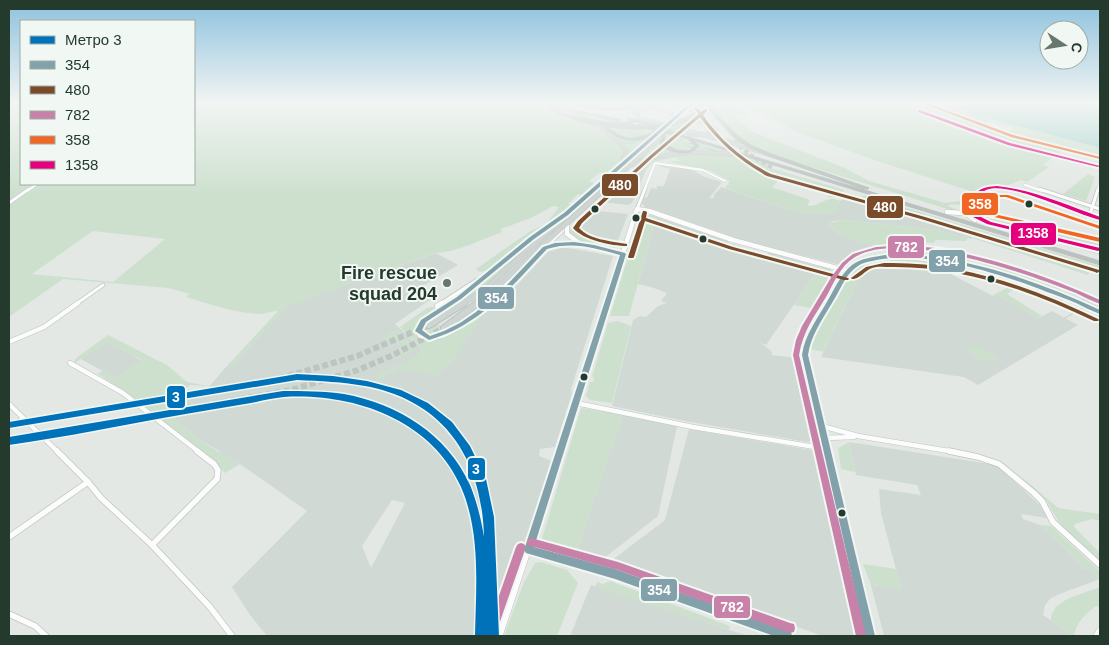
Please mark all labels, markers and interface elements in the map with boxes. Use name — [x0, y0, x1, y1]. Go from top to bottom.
legend — [20, 20, 195, 185]
north arrow — [1039, 20, 1089, 70]
text: Метро 3 — [65, 31, 122, 48]
text: С — [1068, 41, 1086, 54]
text: 354 — [65, 56, 90, 73]
text: 480 — [65, 81, 90, 98]
text: 782 — [65, 106, 90, 123]
text: 358 — [65, 131, 90, 148]
text: 1358 — [65, 156, 98, 173]
line badge: 480 — [601, 173, 639, 197]
text: 480 — [608, 177, 632, 193]
line badge: 358 — [961, 192, 999, 216]
line badge: 480 — [866, 195, 904, 219]
text: 358 — [968, 196, 992, 212]
text: 480 — [873, 199, 897, 215]
unlabelled marker — [1024, 199, 1034, 209]
unlabelled marker — [590, 204, 600, 214]
unlabelled marker — [631, 213, 641, 223]
line badge: 1358 — [1010, 222, 1057, 246]
text: 1358 — [1017, 225, 1049, 241]
unlabelled marker — [698, 234, 708, 244]
line badge: 782 — [887, 235, 925, 259]
text: 782 — [894, 239, 918, 255]
line badge: 354 — [928, 249, 966, 273]
text: 354 — [935, 253, 959, 269]
place label: Fire rescue squad 204 — [341, 263, 437, 304]
unlabelled marker — [986, 274, 996, 284]
marker: Fire rescue squad 204 — [441, 277, 453, 289]
line badge: 354 — [477, 286, 515, 310]
text: 354 — [484, 290, 508, 306]
unlabelled marker — [579, 372, 589, 382]
line badge: 3 — [166, 385, 186, 409]
text: 3 — [172, 389, 180, 405]
line badge: 3 — [467, 457, 486, 481]
text: 3 — [472, 461, 480, 477]
unlabelled marker — [837, 508, 847, 518]
line badge: 354 — [640, 578, 678, 602]
text: 354 — [647, 582, 671, 598]
line badge: 782 — [713, 595, 751, 619]
text: 782 — [720, 599, 744, 615]

